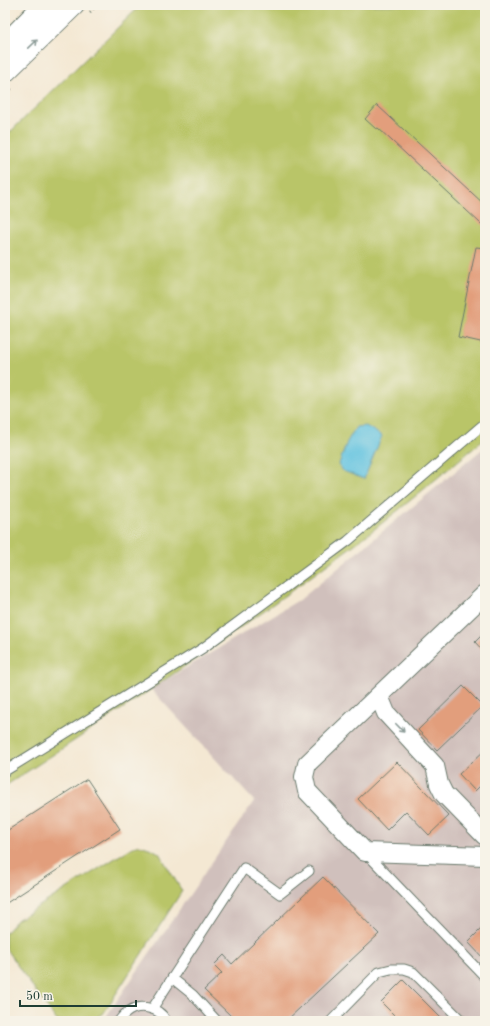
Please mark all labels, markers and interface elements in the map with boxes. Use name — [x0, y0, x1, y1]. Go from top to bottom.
one-way arrow — [28, 39, 38, 49]
one-way arrow — [395, 723, 405, 733]
scale bar — [20, 982, 136, 1008]
text: 50 m — [26, 990, 53, 1003]

